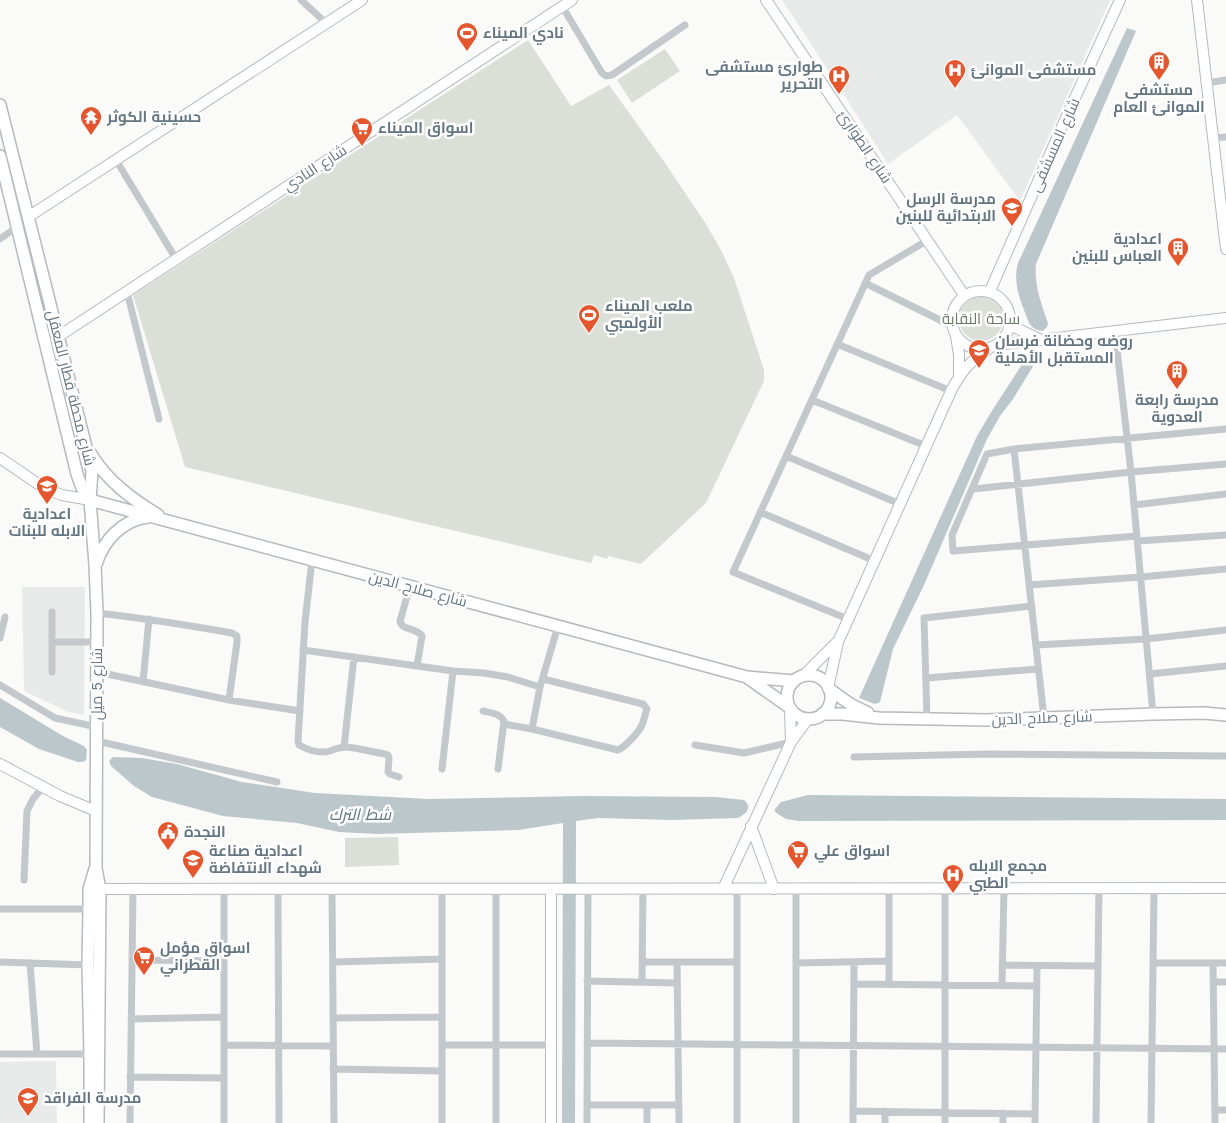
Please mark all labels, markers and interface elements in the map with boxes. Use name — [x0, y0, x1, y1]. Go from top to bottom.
sports icon: نادي الميناء — [455, 21, 479, 52]
place label: نادي الميناء — [483, 24, 564, 45]
building icon: مستشفى الموانئ العام — [1147, 50, 1171, 81]
place label: طوارئ مستشفى التحرير — [705, 58, 823, 93]
hospital icon: مستشفى الموانئ — [943, 58, 967, 89]
place label: مستشفى الموانئ — [971, 61, 1096, 79]
hospital icon: طوارئ مستشفى التحرير — [827, 64, 851, 95]
place label: مستشفى الموانئ العام — [1113, 81, 1205, 117]
street label: شارع المسشفى — [1026, 95, 1086, 196]
temple icon: حسينية الكوثر — [79, 105, 103, 136]
street label: شارع الطوارئ — [832, 107, 896, 188]
place label: حسينية الكوثر — [106, 108, 201, 126]
supermarket icon: اسواق الميناء — [350, 116, 374, 147]
place label: اسواق الميناء — [378, 119, 473, 137]
street label: شارع النادي — [280, 141, 352, 198]
place label: مدرسة الرسل الابتدائية للبنين — [896, 190, 996, 225]
school or university icon: مدرسة الرسل الابتدائية للبنين — [1000, 196, 1024, 227]
place label: اعدادية العباس للبنين — [1072, 230, 1162, 265]
building icon: اعدادية العباس للبنين — [1166, 236, 1190, 267]
place label: ملعب الميناء الأولمبي — [605, 297, 693, 335]
sports icon: ملعب الميناء الأولمبي — [577, 303, 601, 334]
street label: شارع محطة قطار المعقل — [41, 308, 99, 468]
park label: ساحة النقابة — [942, 310, 1020, 328]
place label: روضه وحضانة فرسان المستقبل الأهلية — [995, 332, 1133, 367]
school or university icon: روضه وحضانة فرسان المستقبل الأهلية — [967, 338, 991, 369]
building icon: مدرسة رابعة العدوية — [1165, 359, 1189, 390]
place label: مدرسة رابعة العدوية — [1135, 391, 1219, 426]
school or university icon: اعدادية الابله للبنات — [35, 474, 59, 505]
place label: اعدادية الابله للبنات — [9, 505, 85, 540]
street label: شارع صلاح الدين — [366, 567, 469, 613]
street label: شارع 5 ميل — [88, 648, 108, 720]
street label: شارع صلاح الدين — [991, 707, 1093, 731]
water label: شط الترك — [329, 805, 392, 824]
public building icon: النجدة — [156, 820, 180, 851]
place label: النجدة — [184, 823, 226, 841]
supermarket icon: اسواق علي — [786, 839, 810, 870]
place label: اعدادية صناعة شهداء الانتفاضة — [209, 842, 322, 877]
place label: اسواق علي — [814, 842, 890, 863]
school or university icon: اعدادية صناعة شهداء الانتفاضة — [181, 848, 205, 879]
place label: مجمع الابله الطبي — [969, 857, 1047, 895]
hospital icon: مجمع الابله الطبي — [941, 863, 965, 894]
place label: اسواق مؤمل القطراني — [160, 939, 250, 977]
supermarket icon: اسواق مؤمل القطراني — [132, 945, 156, 976]
school or university icon: مدرسة الفراقد — [16, 1086, 40, 1117]
place label: مدرسة الفراقد — [44, 1089, 142, 1107]

